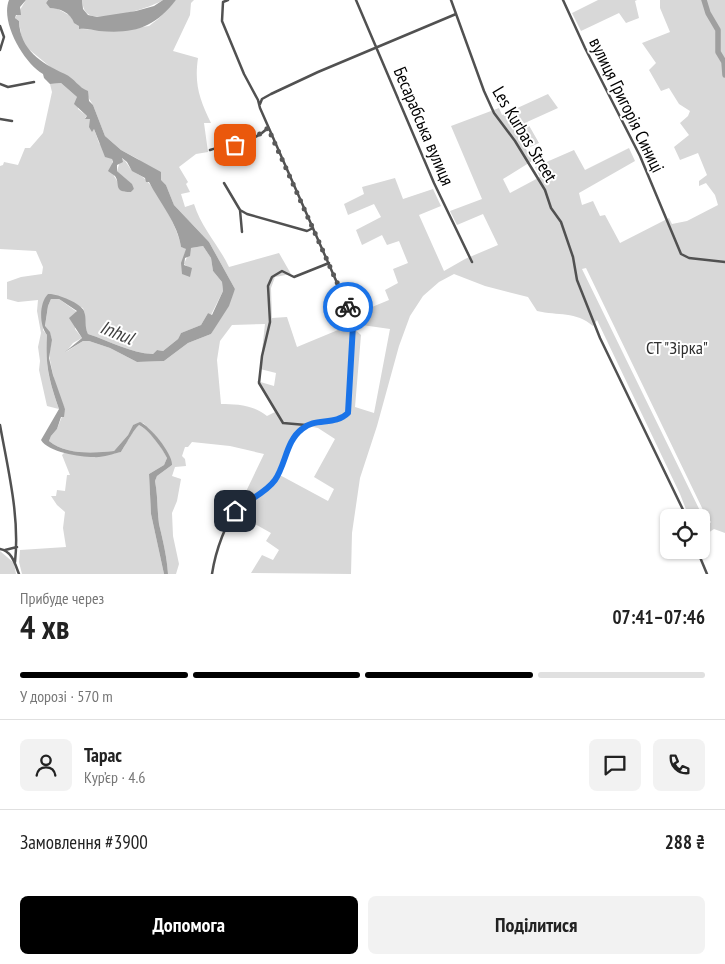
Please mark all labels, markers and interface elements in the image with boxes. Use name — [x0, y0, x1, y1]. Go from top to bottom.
street label: вулиця Григорія Синиці — [584, 34, 670, 176]
street label: Бесарабська вулиця — [389, 63, 459, 189]
street label: Les Kurbas Street — [487, 82, 563, 186]
pin — [214, 124, 256, 166]
icon: bag — [221, 131, 249, 159]
courier — [323, 282, 373, 332]
icon: bike — [334, 293, 362, 321]
water label: Inhul — [97, 315, 139, 350]
park label: СТ "Зірка" — [646, 336, 708, 359]
pin — [214, 490, 256, 532]
icon: home — [221, 497, 249, 525]
map controls — [660, 509, 710, 559]
button: locate — [660, 509, 710, 559]
text: Прибуде через — [20, 588, 104, 608]
text: 07:41–07:46 — [612, 605, 705, 629]
text: 4 хв — [20, 606, 69, 648]
text: У дорозі · 570 m — [20, 686, 113, 706]
button: person — [20, 739, 72, 791]
button: chat — [589, 739, 641, 791]
button: phone — [653, 739, 705, 791]
text: Тарас — [84, 743, 122, 767]
text: Кур’єр · 4.6 — [84, 767, 145, 787]
text: Замовлення #3900 — [20, 830, 148, 854]
text: 288 ₴ — [665, 830, 705, 854]
button: Допомога — [20, 896, 358, 954]
button: Поділитися — [368, 896, 705, 954]

